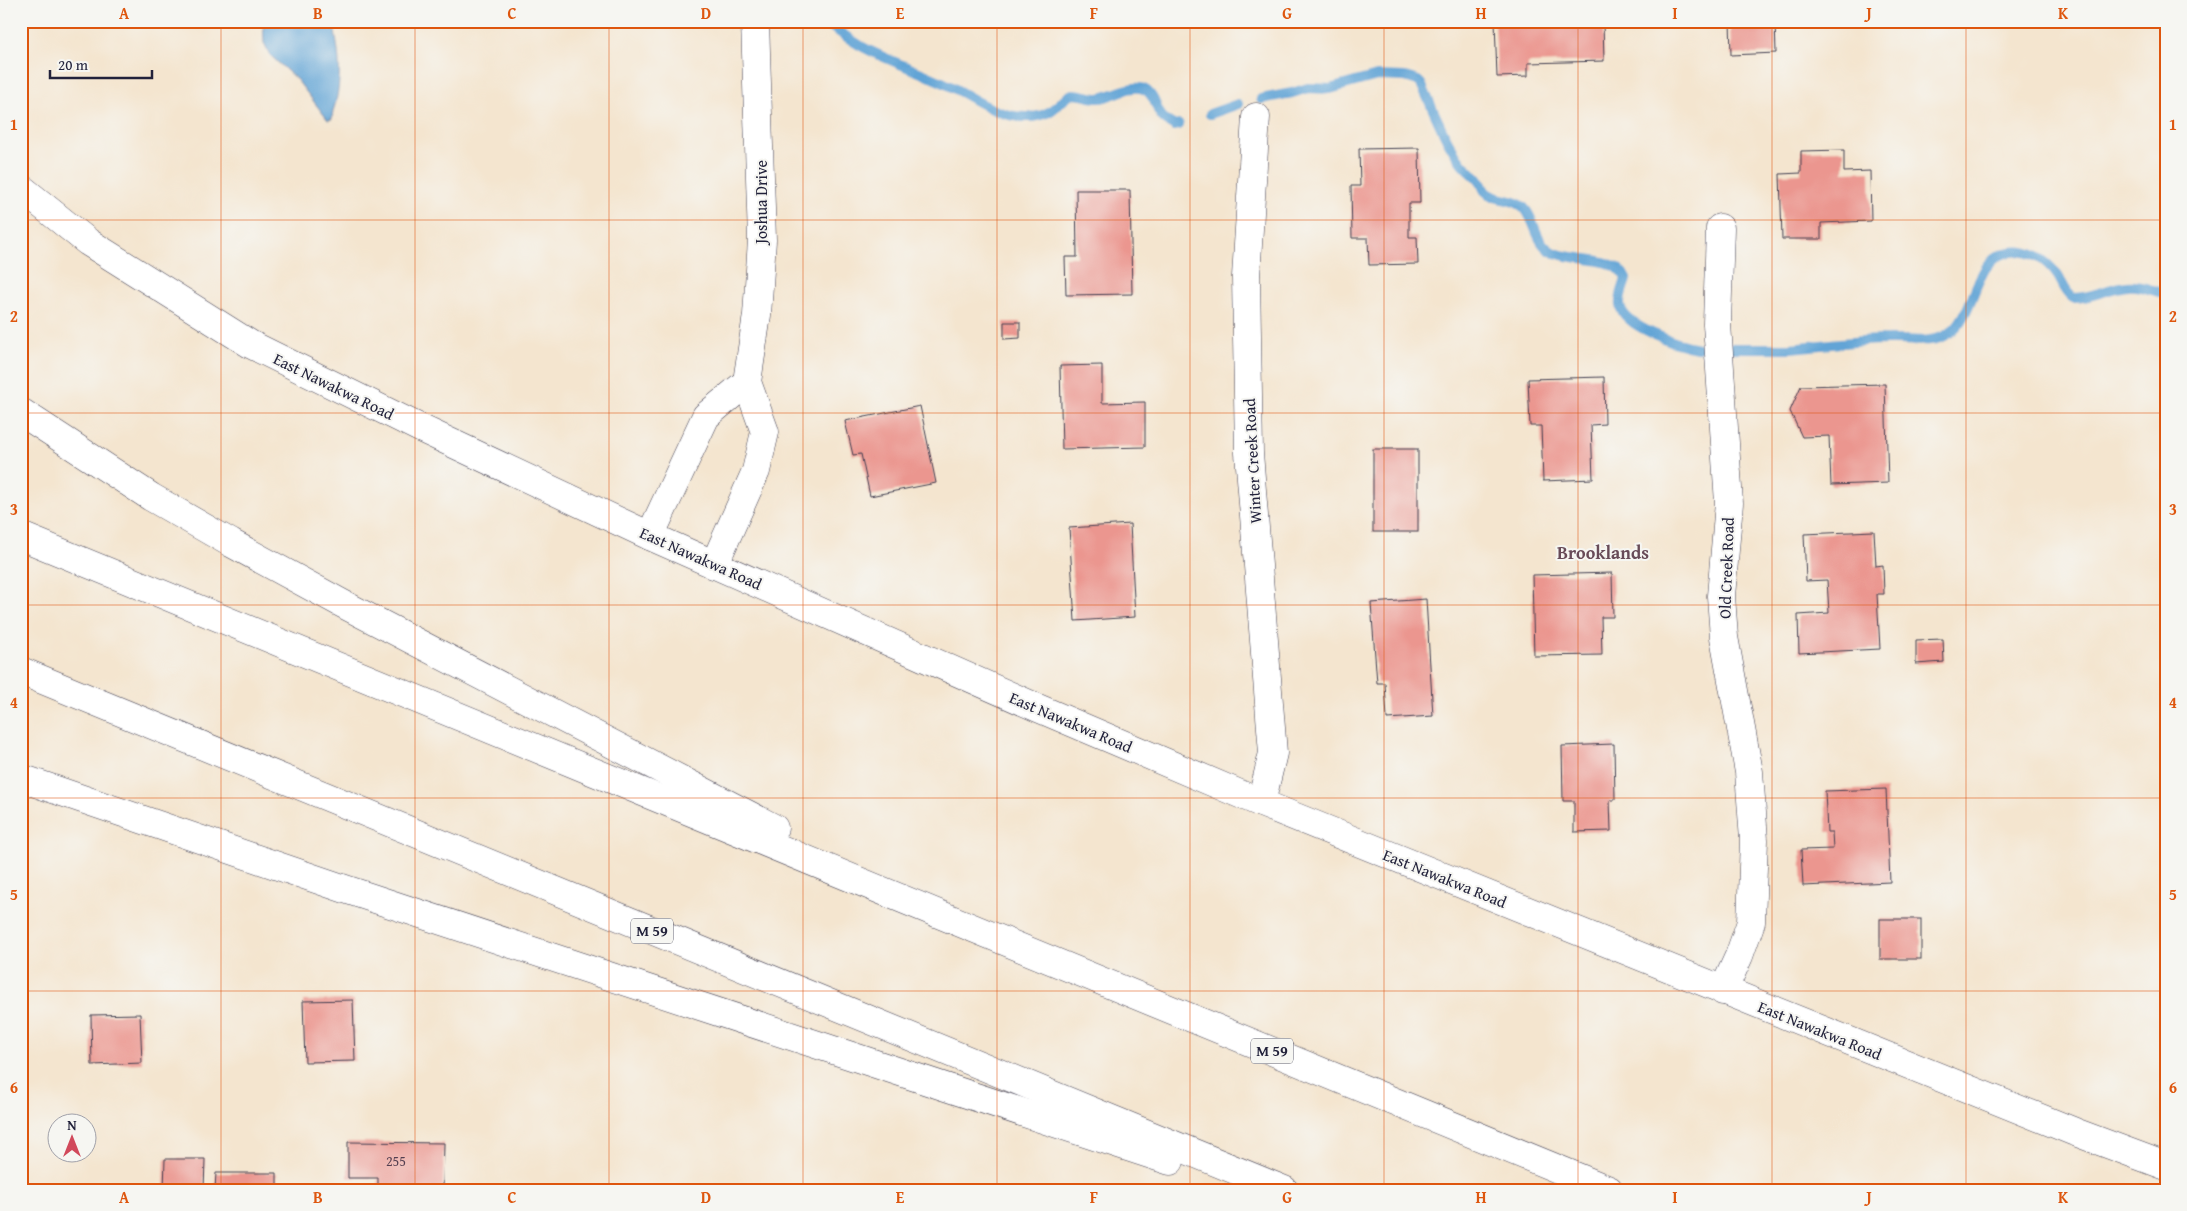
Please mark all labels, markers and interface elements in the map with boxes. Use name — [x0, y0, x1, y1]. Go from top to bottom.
text: A — [119, 1, 130, 25]
text: B — [313, 1, 323, 25]
text: C — [507, 1, 517, 25]
text: D — [701, 1, 711, 25]
text: E — [896, 1, 905, 25]
text: F — [1090, 1, 1098, 25]
text: G — [1282, 1, 1292, 25]
text: H — [1475, 1, 1487, 25]
text: I — [1672, 1, 1678, 25]
text: J — [1863, 1, 1872, 25]
text: K — [2058, 1, 2069, 25]
scale bar — [50, 48, 152, 80]
text: 20 m — [58, 54, 89, 75]
text: 1 — [10, 112, 18, 136]
text: 1 — [2169, 112, 2177, 136]
street label: Joshua Drive — [749, 160, 773, 246]
text: 2 — [10, 304, 18, 328]
text: 2 — [2169, 304, 2177, 328]
street label: East Nawakwa Road — [270, 346, 399, 426]
street label: Winter Creek Road — [1237, 397, 1267, 524]
text: 3 — [10, 497, 18, 521]
text: 3 — [2169, 497, 2177, 521]
street label: Old Creek Road — [1712, 516, 1740, 619]
street label: East Nawakwa Road — [636, 520, 766, 596]
district label: Brooklands — [1557, 539, 1649, 566]
street label: East Nawakwa Road — [1006, 685, 1137, 759]
text: 4 — [10, 690, 18, 714]
text: 4 — [2169, 690, 2177, 714]
street label: East Nawakwa Road — [1380, 842, 1511, 914]
text: 5 — [10, 882, 18, 906]
text: 5 — [2169, 882, 2177, 906]
road number: M 59 — [631, 918, 673, 944]
street label: East Nawakwa Road — [1755, 994, 1886, 1066]
road number: M 59 — [1251, 1038, 1293, 1064]
text: 6 — [10, 1075, 18, 1099]
text: 6 — [2169, 1075, 2177, 1099]
north arrow — [48, 1114, 98, 1164]
text: N — [67, 1115, 77, 1135]
house number: 255 — [386, 1151, 406, 1171]
text: A — [119, 1185, 130, 1209]
text: B — [313, 1185, 323, 1209]
text: C — [507, 1185, 517, 1209]
text: D — [701, 1185, 711, 1209]
text: E — [896, 1185, 905, 1209]
text: F — [1090, 1185, 1098, 1209]
text: G — [1282, 1185, 1292, 1209]
text: H — [1475, 1185, 1487, 1209]
text: I — [1672, 1185, 1678, 1209]
text: J — [1863, 1185, 1872, 1209]
text: K — [2058, 1185, 2069, 1209]

